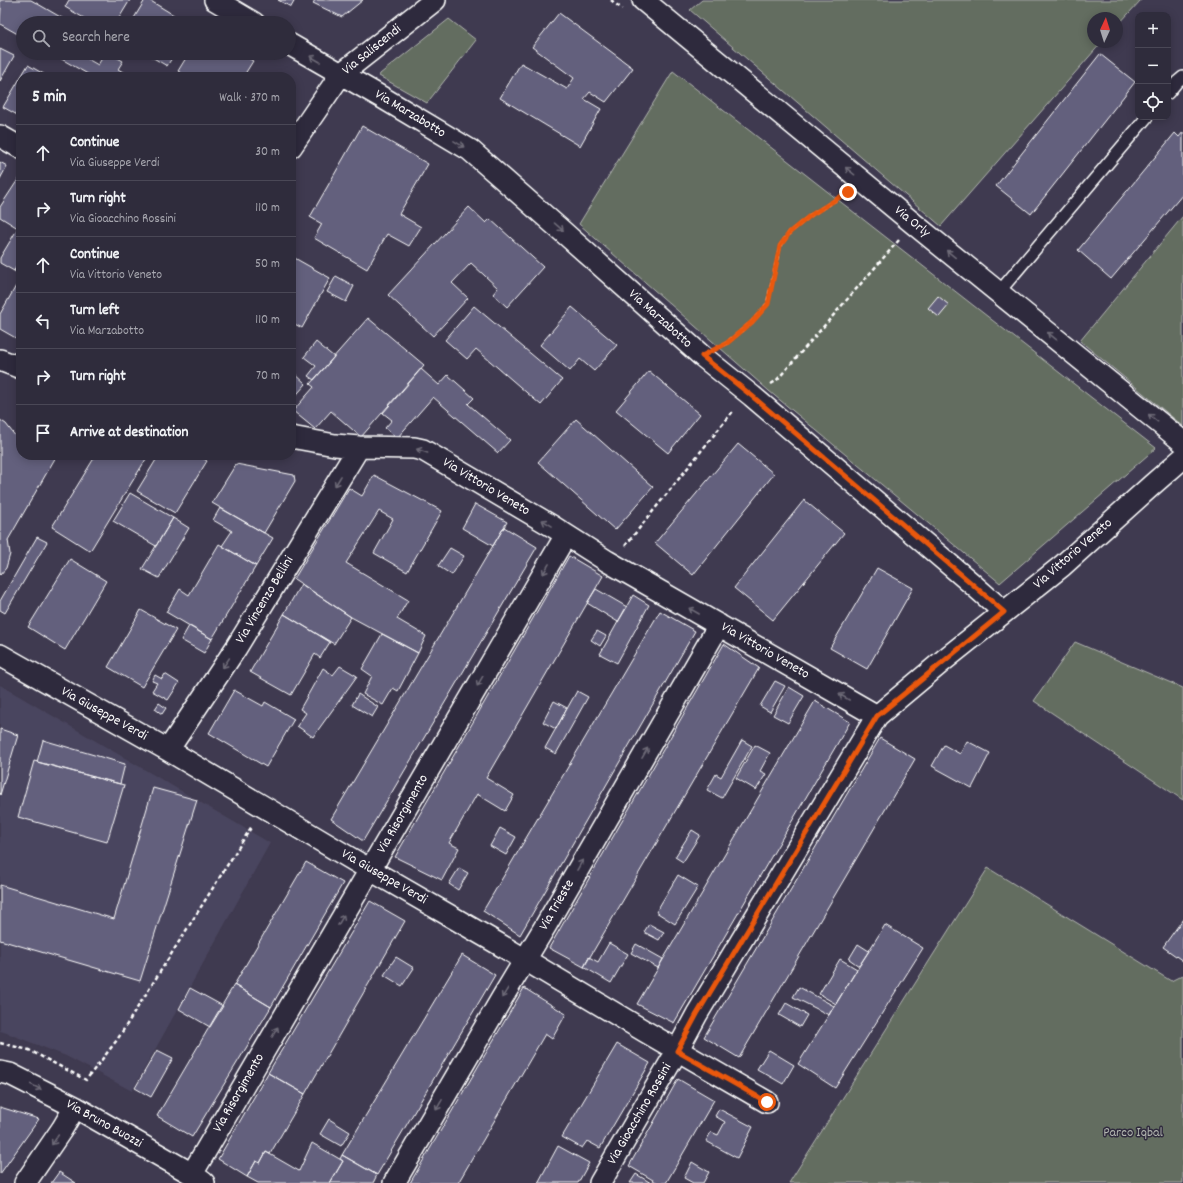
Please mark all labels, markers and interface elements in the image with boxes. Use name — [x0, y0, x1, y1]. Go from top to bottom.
north arrow — [1087, 12, 1123, 48]
map controls — [1135, 12, 1171, 120]
button: + — [1135, 12, 1171, 48]
search box — [16, 16, 296, 60]
street label: Via Saliscendi — [338, 20, 406, 80]
icon: search — [30, 27, 52, 49]
text: Search here — [62, 27, 130, 49]
button: − — [1135, 48, 1171, 84]
one-way arrow — [310, 55, 321, 63]
button: locate — [1135, 84, 1171, 120]
street label: Via Marzabotto — [371, 85, 449, 143]
text: 5 min — [32, 86, 66, 110]
text: Walk · 370 m — [219, 89, 280, 108]
text: Continue — [70, 132, 119, 154]
one-way arrow — [453, 140, 465, 148]
icon: ahead — [32, 142, 54, 164]
text: 30 m — [255, 143, 280, 162]
text: Via Giuseppe Verdi — [70, 154, 159, 173]
one-way arrow — [845, 167, 856, 176]
route end — [839, 183, 857, 201]
text: Turn right — [70, 188, 126, 210]
icon: right — [32, 198, 54, 220]
text: 110 m — [255, 199, 280, 218]
street label: Via Orly — [890, 201, 935, 243]
text: Via Gioacchino Rossini — [70, 210, 176, 229]
one-way arrow — [553, 223, 564, 232]
text: Continue — [70, 244, 119, 266]
one-way arrow — [946, 249, 957, 258]
icon: ahead — [32, 254, 54, 276]
text: 50 m — [255, 255, 280, 274]
text: Via Vittorio Veneto — [70, 266, 162, 285]
street label: Via Marzabotto — [624, 285, 696, 353]
text: Turn left — [70, 300, 119, 322]
icon: left — [32, 310, 54, 332]
text: 110 m — [255, 311, 280, 330]
text: Via Marzabotto — [70, 322, 144, 341]
one-way arrow — [1047, 331, 1057, 340]
icon: right — [32, 366, 54, 388]
text: Turn right — [70, 366, 126, 388]
text: 70 m — [256, 367, 280, 386]
one-way arrow — [1147, 413, 1158, 422]
icon: arrive — [32, 422, 54, 444]
text: Arrive at destination — [70, 422, 188, 444]
one-way arrow — [416, 447, 429, 454]
street label: Via Vittorio Veneto — [438, 453, 534, 521]
one-way arrow — [334, 475, 342, 486]
street label: Via Vittorio Veneto — [1029, 514, 1117, 594]
one-way arrow — [541, 519, 553, 527]
street label: Via Vincenzo Bellini — [231, 552, 299, 648]
one-way arrow — [541, 563, 549, 575]
one-way arrow — [688, 607, 700, 615]
street label: Via Vittorio Veneto — [717, 618, 813, 684]
one-way arrow — [222, 657, 230, 668]
one-way arrow — [476, 675, 484, 687]
street label: Via Giuseppe Verdi — [57, 682, 151, 746]
one-way arrow — [838, 692, 850, 700]
one-way arrow — [642, 747, 650, 759]
street label: Via Risorgimento — [372, 771, 434, 857]
street label: Via Giuseppe Verdi — [337, 844, 431, 910]
one-way arrow — [576, 859, 584, 871]
street label: Via Trieste — [534, 876, 580, 934]
one-way arrow — [338, 914, 346, 926]
one-way arrow — [500, 987, 508, 999]
one-way arrow — [272, 1026, 280, 1038]
street label: Via Risorgimento — [208, 1050, 270, 1136]
street label: Via Gioacchino Rossini — [603, 1059, 677, 1168]
one-way arrow — [29, 1084, 41, 1091]
route start — [758, 1093, 776, 1111]
street label: Via Bruno Buozzi — [62, 1095, 146, 1154]
one-way arrow — [435, 1099, 443, 1111]
park label: Parco Iqbal — [1103, 1123, 1164, 1143]
one-way arrow — [51, 1134, 59, 1145]

